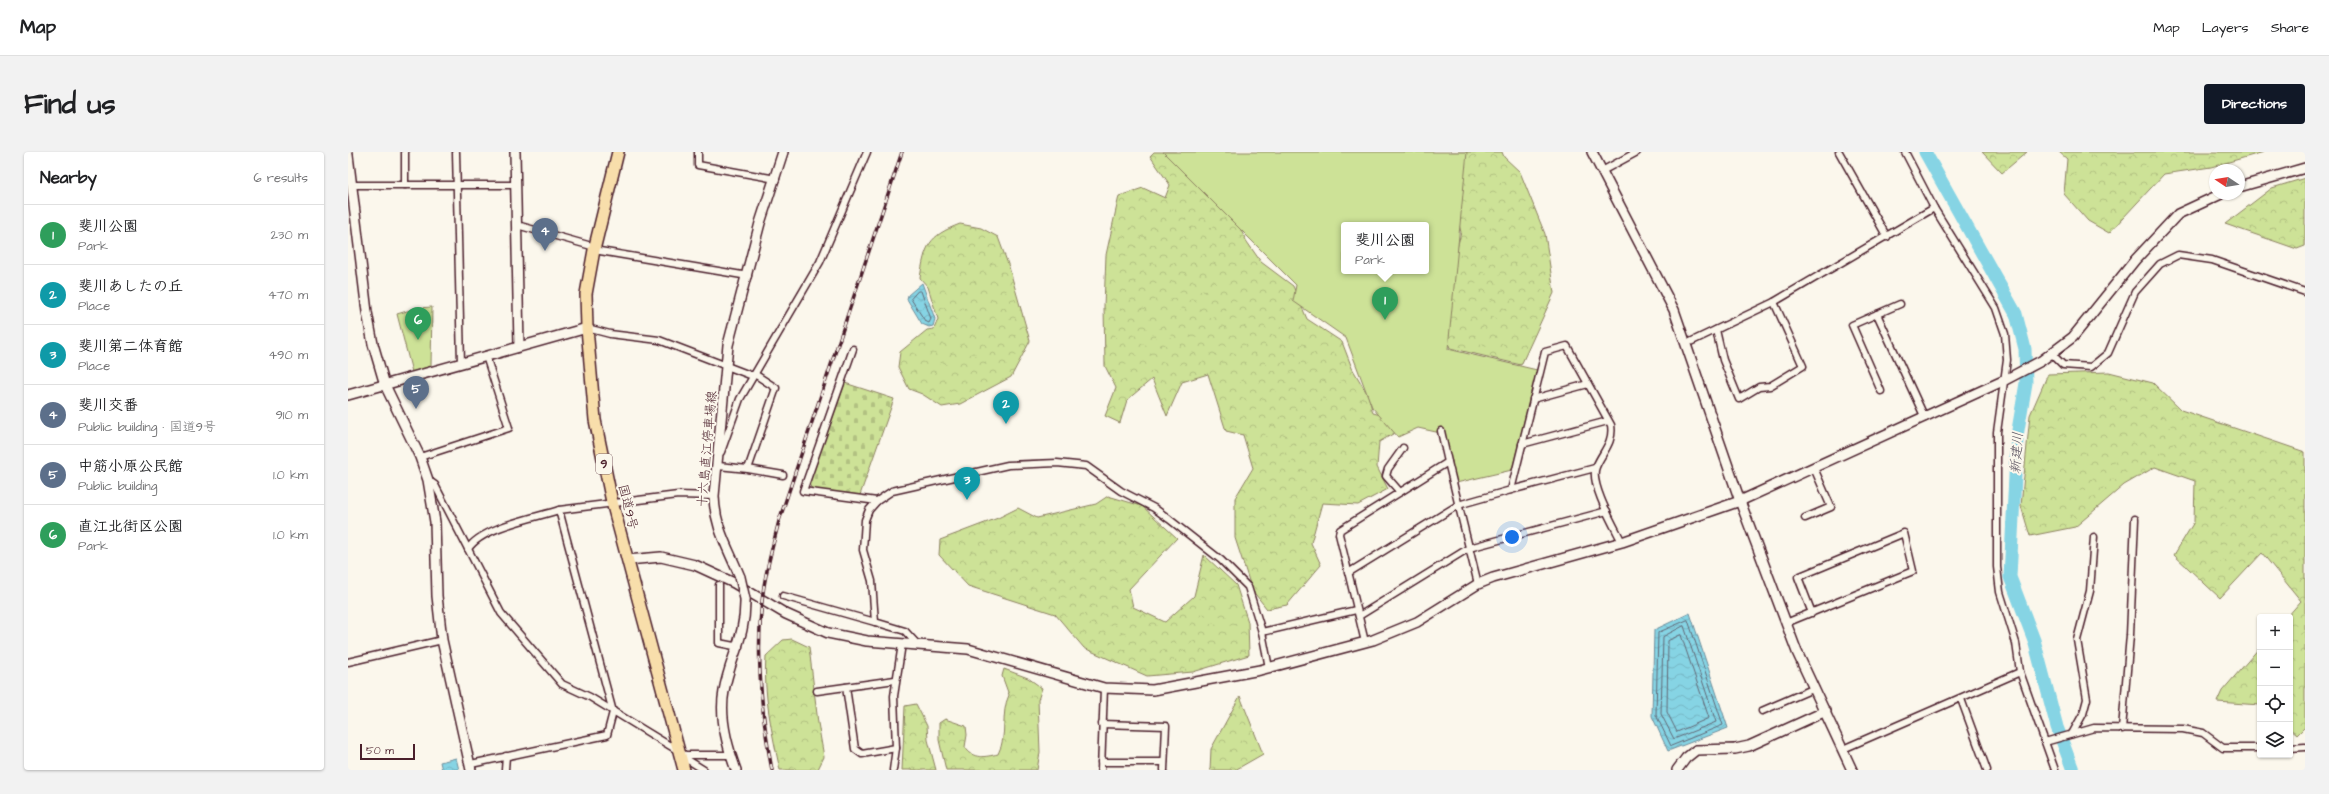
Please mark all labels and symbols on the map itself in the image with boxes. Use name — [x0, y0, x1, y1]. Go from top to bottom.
north arrow — [2209, 164, 2245, 200]
pin: 4 — [532, 218, 558, 251]
pin: 1 — [1372, 287, 1398, 320]
pin: 6 — [405, 307, 431, 340]
pin: 5 — [403, 376, 429, 409]
street label: 十六島直江停車場線 — [693, 389, 721, 508]
pin: 2 — [993, 391, 1019, 424]
water label: 新建川 — [2006, 431, 2028, 475]
road number: 9 — [596, 454, 612, 474]
pin: 3 — [954, 467, 980, 500]
street label: 国道9号 — [614, 482, 642, 532]
your location — [1502, 527, 1522, 547]
scale bar — [360, 742, 415, 761]

